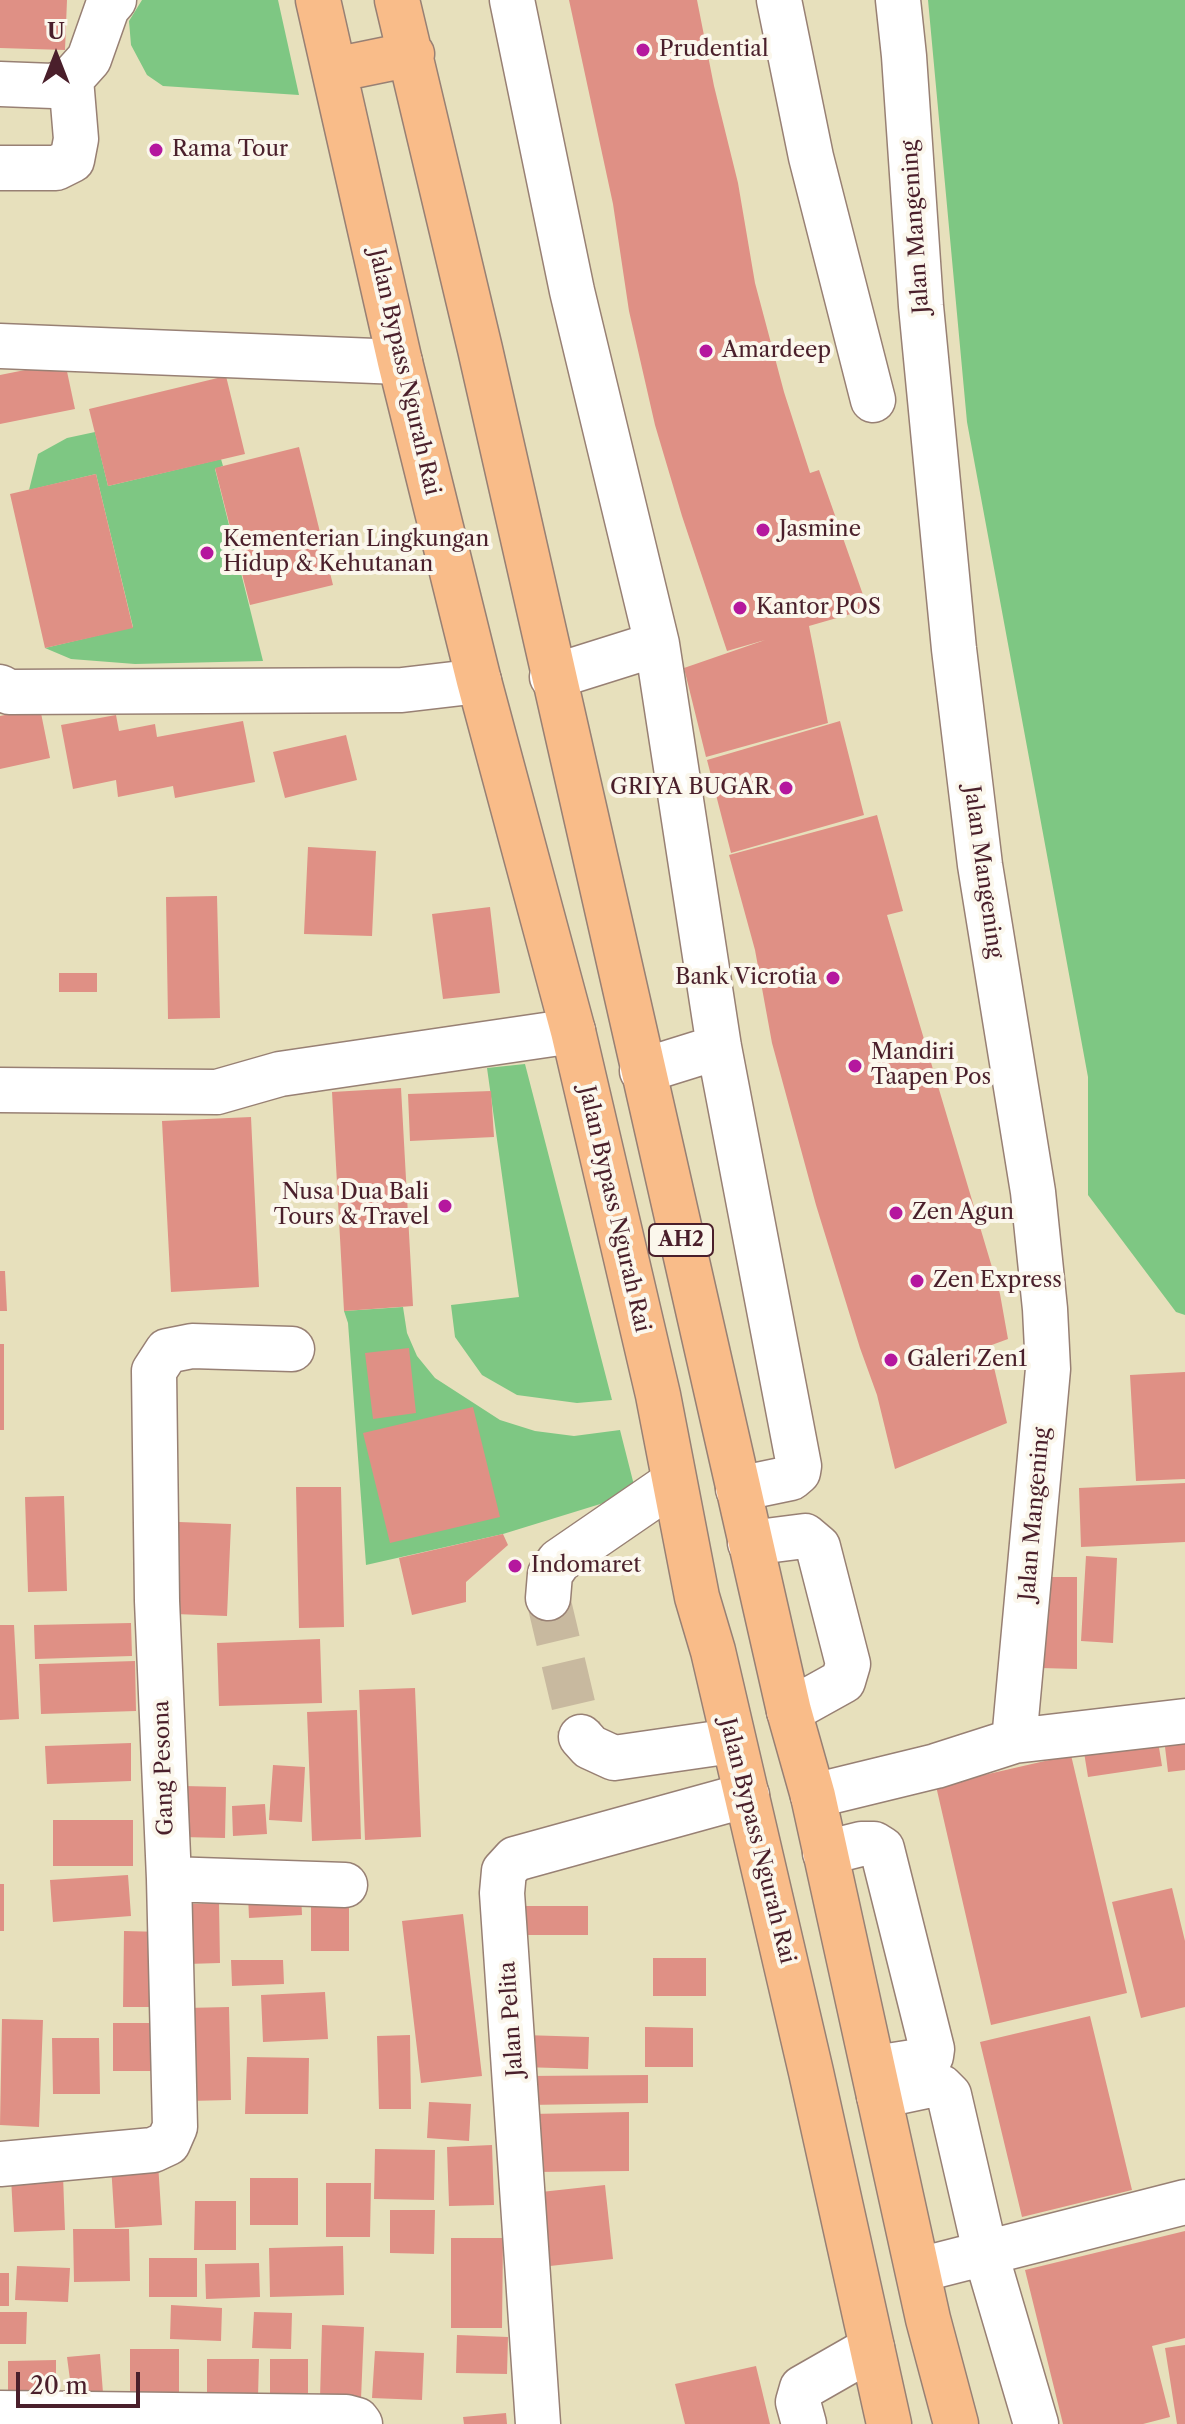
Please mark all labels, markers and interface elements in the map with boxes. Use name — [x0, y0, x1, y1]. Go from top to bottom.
north arrow — [16, 16, 96, 96]
text: U — [47, 18, 65, 45]
place label: Prudential — [659, 37, 768, 63]
marker: Prudential — [634, 41, 652, 59]
place label: Rama Tour — [172, 137, 288, 163]
street label: Jalan Mangening — [897, 139, 935, 315]
marker: Rama Tour — [147, 141, 165, 159]
street label: Jalan Bypass Ngurah Rai — [363, 246, 445, 498]
place label: Amardeep — [722, 338, 831, 364]
marker: Amardeep — [697, 342, 715, 360]
place label: Jasmine — [779, 517, 861, 543]
marker: Jasmine — [754, 521, 772, 539]
place label: Kementerian Lingkungan Hidup & Kehutanan — [223, 527, 489, 578]
marker: Kementerian Lingkungan Hidup & Kehutanan — [198, 544, 216, 562]
place label: Kantor POS — [756, 595, 881, 621]
marker: Kantor POS — [731, 599, 749, 617]
place label: GRIYA BUGAR — [610, 775, 770, 801]
marker: GRIYA BUGAR — [777, 779, 795, 797]
street label: Jalan Mangening — [958, 784, 1008, 960]
place label: Bank Vicrotia — [675, 965, 817, 991]
marker: Bank Vicrotia — [824, 969, 842, 987]
place label: Mandiri Taapen Pos — [871, 1040, 991, 1092]
marker: Mandiri Taapen Pos — [846, 1057, 864, 1075]
street label: Jalan Bypass Ngurah Rai — [573, 1083, 655, 1335]
place label: Nusa Dua Bali Tours & Travel — [274, 1180, 429, 1232]
marker: Nusa Dua Bali Tours & Travel — [436, 1197, 454, 1215]
place label: Zen Agun — [912, 1200, 1014, 1226]
marker: Zen Agun — [887, 1204, 905, 1222]
road number: AH2 — [649, 1224, 713, 1256]
place label: Zen Express — [933, 1268, 1062, 1294]
marker: Zen Express — [908, 1272, 926, 1290]
place label: Galeri Zen1 — [907, 1347, 1027, 1373]
marker: Galeri Zen1 — [882, 1351, 900, 1369]
street label: Jalan Mangening — [1014, 1426, 1056, 1602]
place label: Indomaret — [531, 1553, 641, 1579]
marker: Indomaret — [506, 1557, 524, 1575]
street label: Gang Pesona — [148, 1700, 180, 1836]
street label: Jalan Bypass Ngurah Rai — [714, 1716, 800, 1966]
street label: Jalan Pelita — [495, 1960, 529, 2078]
scale bar — [20, 2356, 144, 2406]
text: 20 m — [30, 2371, 88, 2400]

